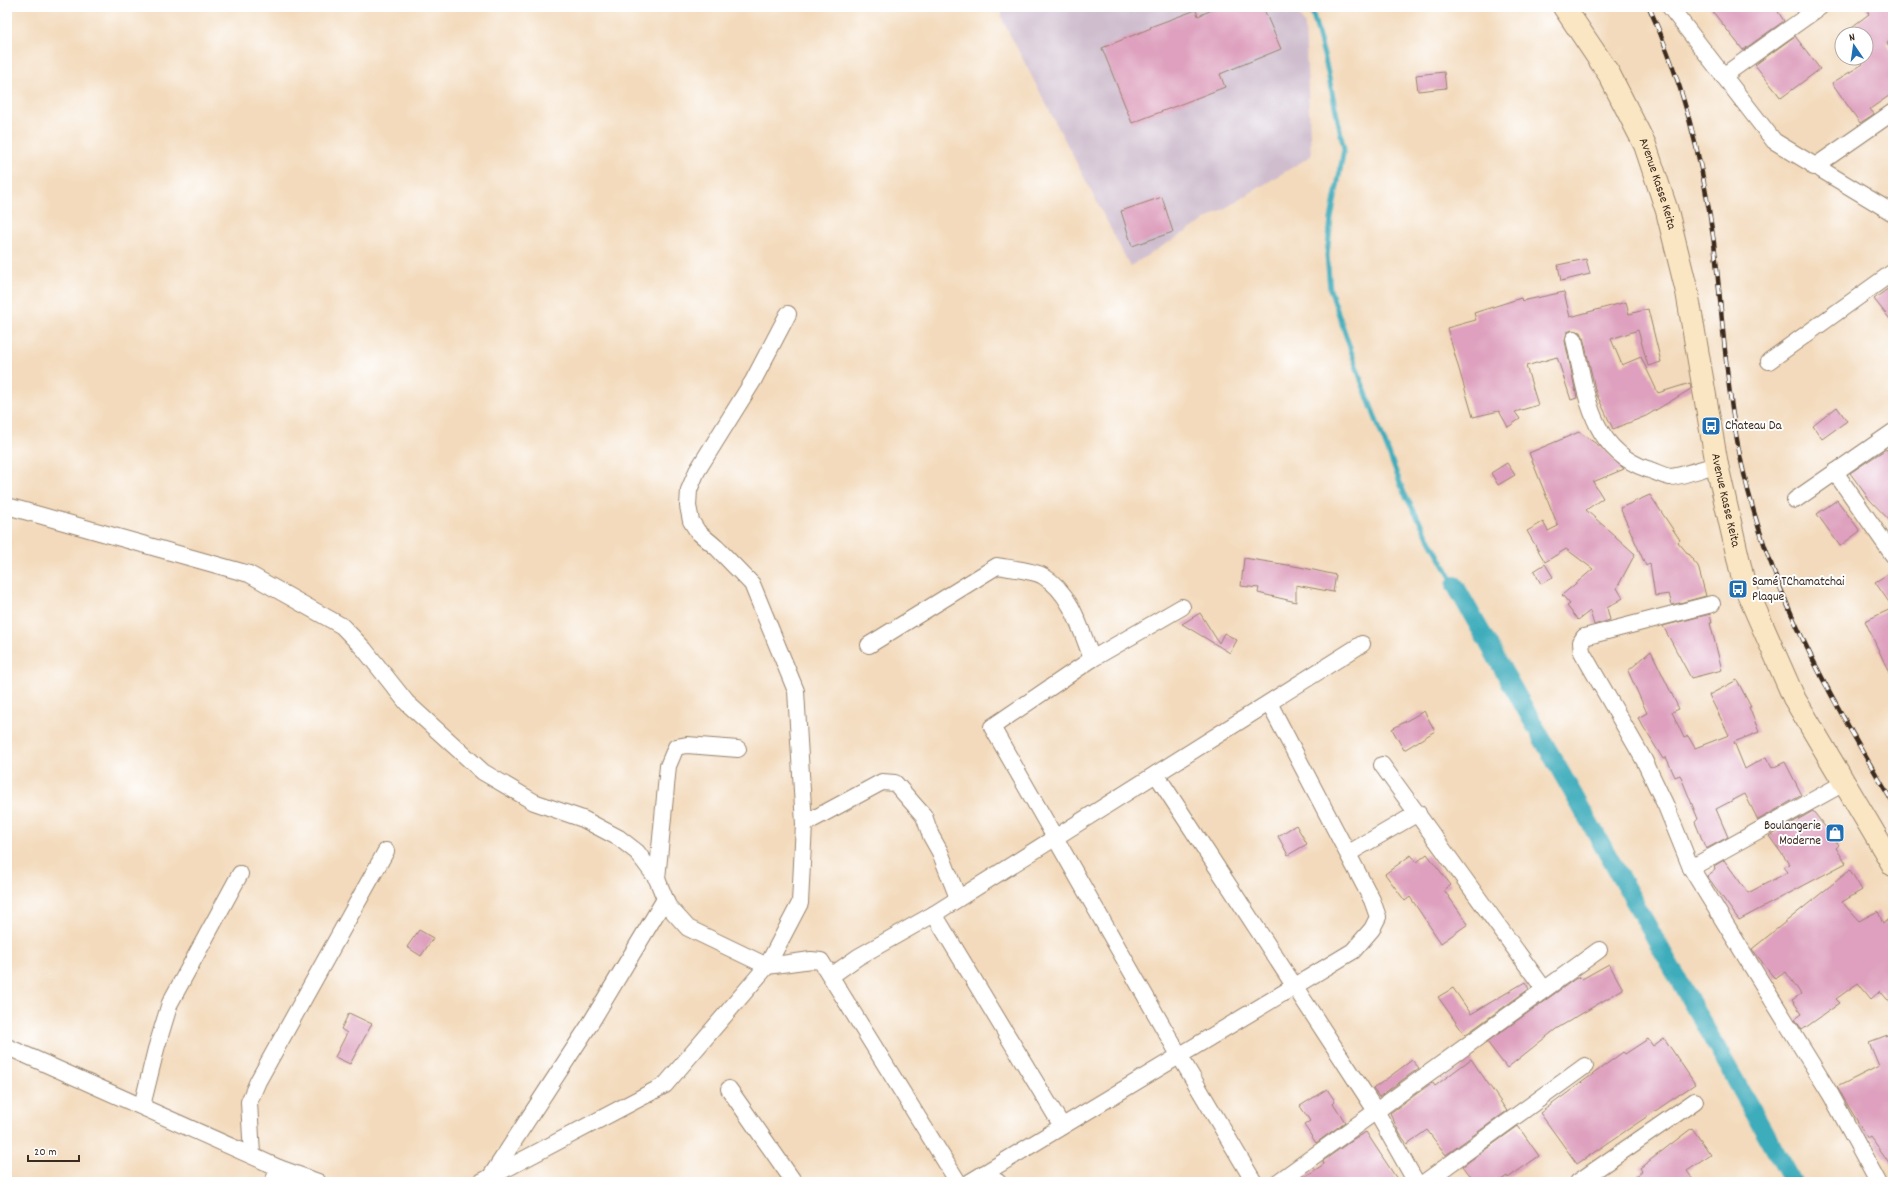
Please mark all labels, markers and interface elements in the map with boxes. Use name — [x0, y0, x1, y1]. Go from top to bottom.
north arrow — [1834, 26, 1874, 66]
text: N — [1848, 30, 1857, 47]
street label: Avenue Kasse Keita — [1633, 134, 1681, 232]
bus stop icon: Chateau Da — [1700, 415, 1722, 437]
place label: Chateau Da — [1725, 417, 1782, 436]
street label: Avenue Kasse Keita — [1706, 452, 1745, 550]
place label: Samé TChamatchai Plaque — [1752, 573, 1845, 607]
bus stop icon: Samé TChamatchai Plaque — [1727, 578, 1749, 600]
place label: Boulangerie Moderne — [1764, 817, 1821, 851]
shop icon: Boulangerie Moderne — [1824, 822, 1846, 844]
scale bar — [28, 1137, 79, 1163]
text: 20 m — [34, 1144, 57, 1161]

